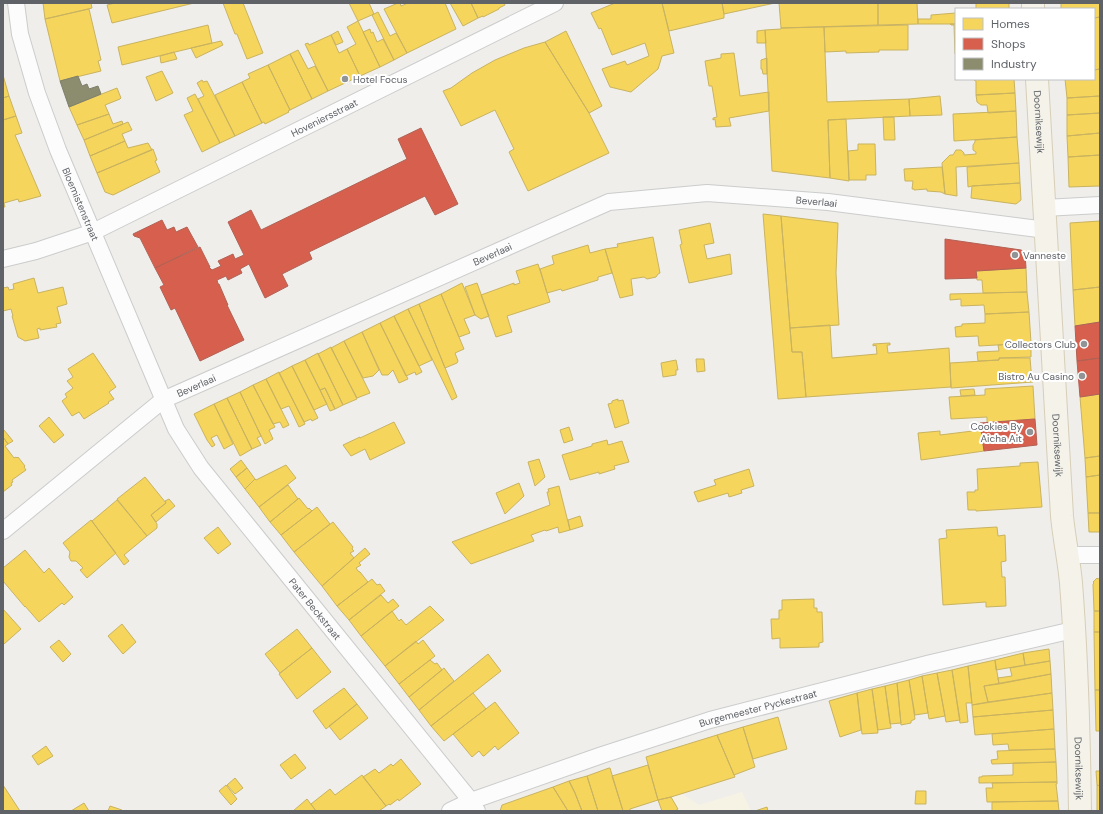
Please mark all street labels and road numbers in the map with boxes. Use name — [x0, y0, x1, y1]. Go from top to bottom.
street label: Doorniksewijk — [1031, 90, 1047, 154]
street label: Hoveniersstraat — [289, 96, 360, 140]
street label: Bloemistenstraat — [59, 166, 102, 243]
street label: Beverlaai — [795, 194, 838, 210]
street label: Beverlaai — [471, 240, 514, 269]
street label: Beverlaai — [175, 371, 218, 400]
street label: Doorniksewijk — [1049, 413, 1066, 477]
street label: Pater Beckstraat — [286, 576, 344, 643]
street label: Burgemeester Pyckestraat — [697, 687, 818, 730]
street label: Doorniksewijk — [1072, 737, 1086, 800]

